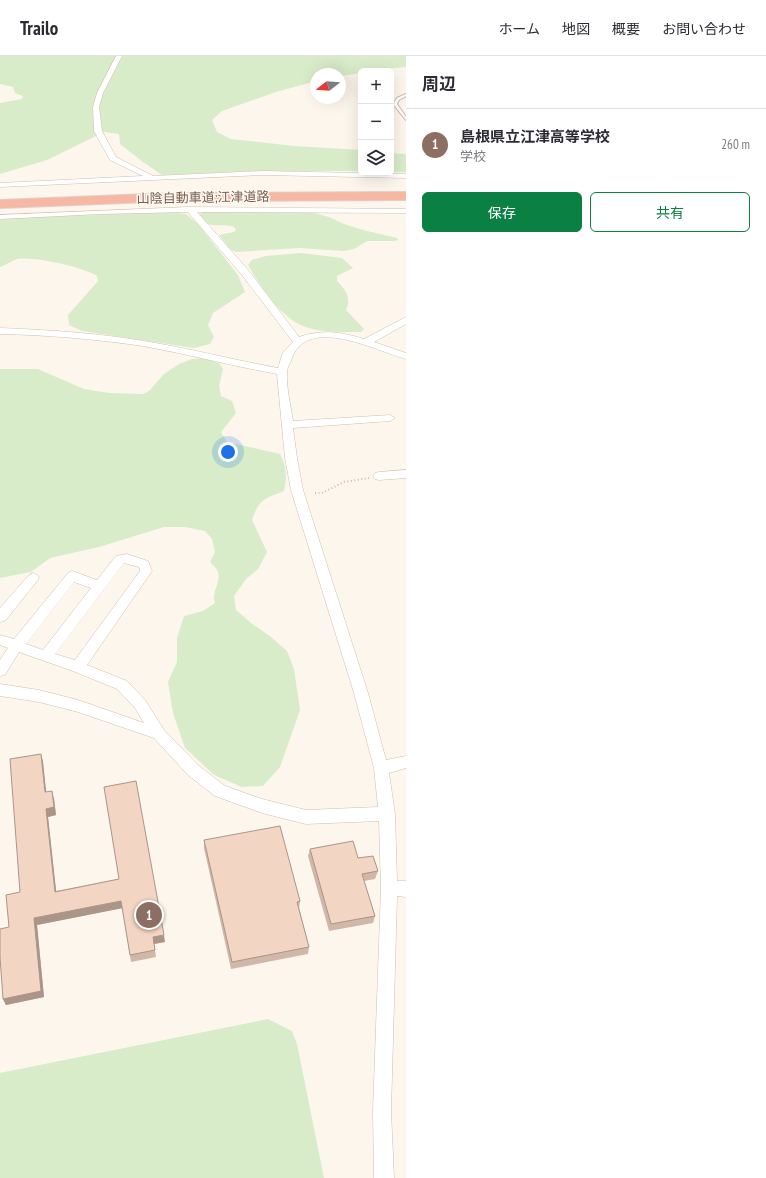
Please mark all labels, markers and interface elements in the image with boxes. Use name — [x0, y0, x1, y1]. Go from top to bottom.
text: Trailo — [20, 16, 58, 40]
text: ホーム — [498, 20, 540, 38]
text: 地図 — [562, 20, 590, 38]
text: 概要 — [612, 20, 640, 38]
text: お問い合わせ — [662, 20, 746, 38]
north arrow — [310, 68, 346, 104]
map controls — [358, 68, 394, 176]
button: + — [358, 68, 394, 104]
text: 周辺 — [422, 73, 456, 95]
button: − — [358, 104, 394, 140]
text: 島根県立江津高等学校 — [460, 127, 610, 146]
text: 1 — [432, 136, 438, 153]
text: 260 m — [721, 136, 750, 153]
button: layers — [358, 140, 394, 176]
text: 学校 — [460, 148, 486, 165]
street label: 山陰自動車道;江津道路 — [136, 188, 270, 207]
button: 保存 — [422, 192, 582, 232]
button: 共有 — [590, 192, 750, 232]
your location — [218, 442, 238, 462]
pin: 1 — [136, 900, 162, 930]

